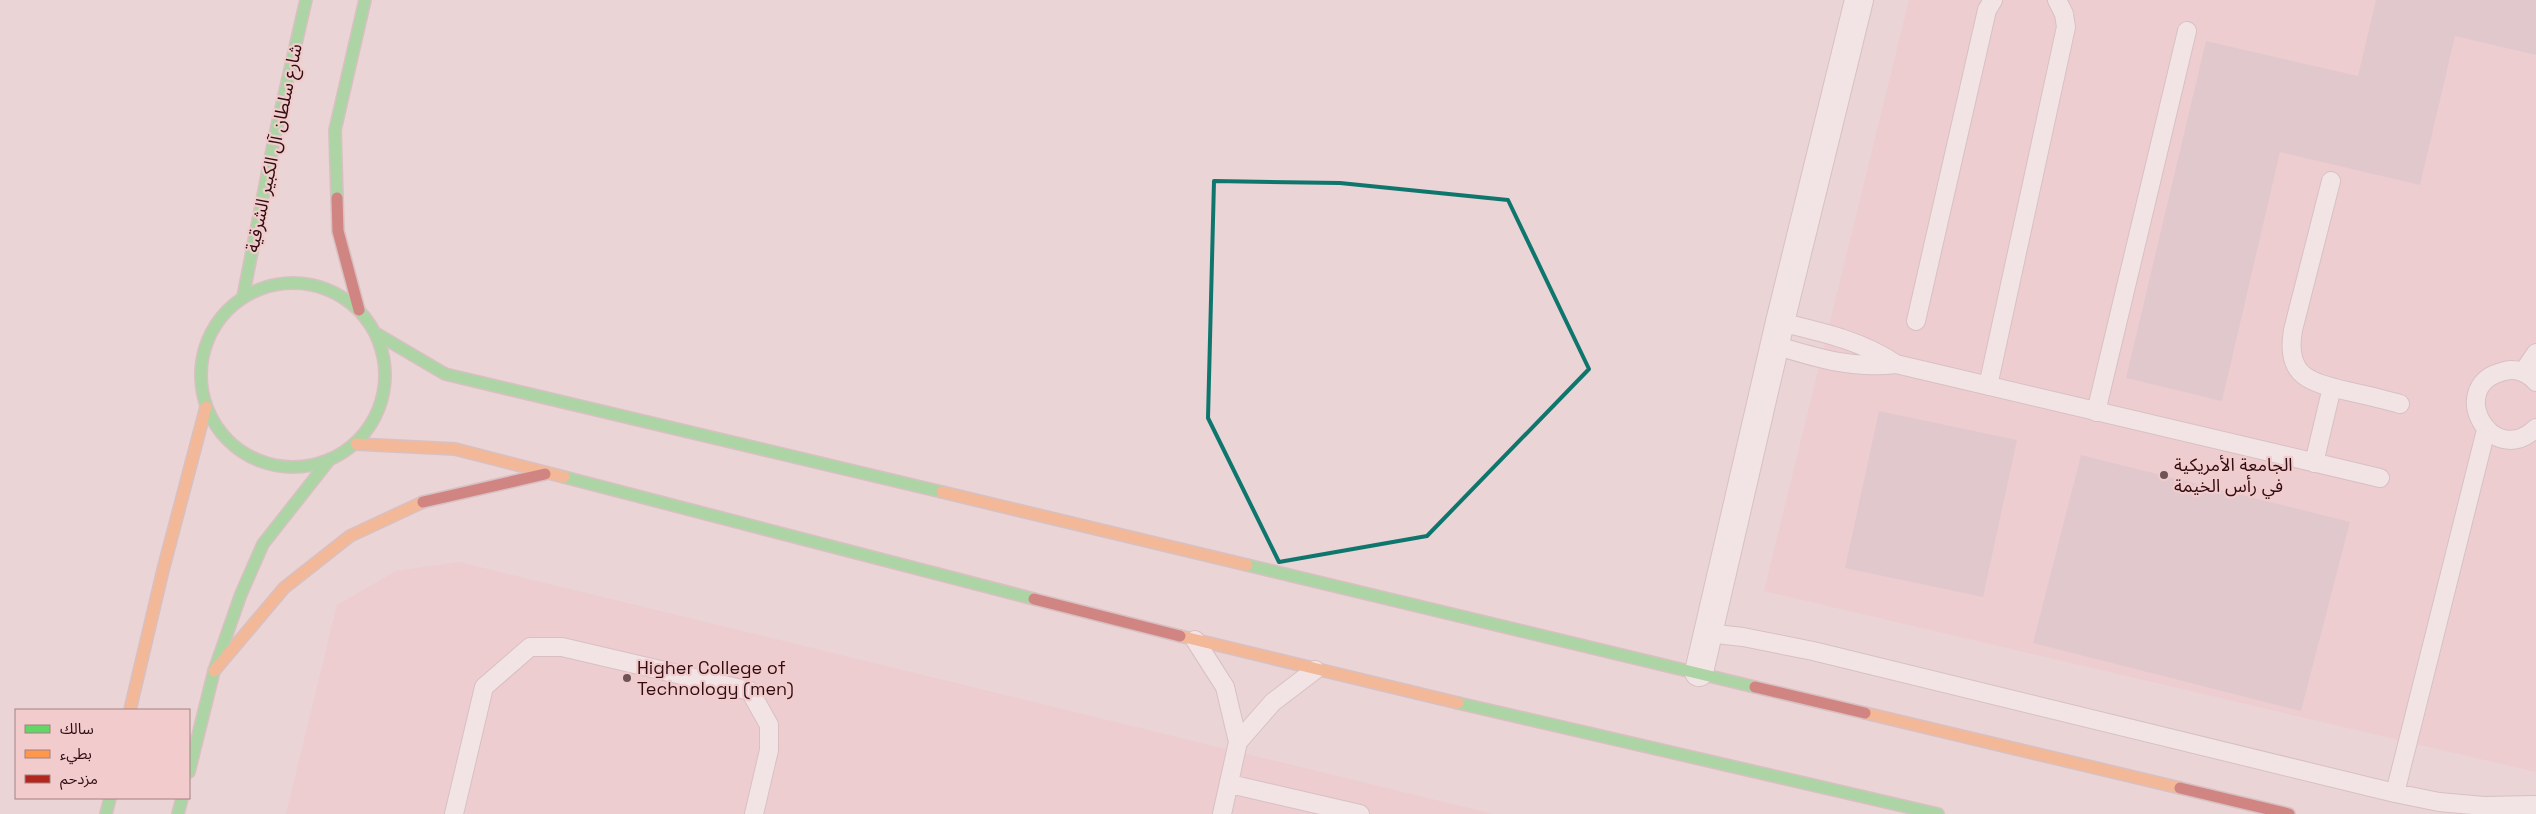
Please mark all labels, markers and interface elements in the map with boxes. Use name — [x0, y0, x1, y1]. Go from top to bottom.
street label: شارع سلطان آل الكبير الشرقية — [240, 41, 310, 255]
place label: الجامعة الأمريكية في رأس الخيمة — [2174, 453, 2293, 499]
marker: الجامعة الأمريكية في رأس الخيمة — [2158, 469, 2170, 481]
place label: Higher College of Technology (men) — [637, 656, 794, 700]
marker: Higher College of Technology (men) — [621, 672, 633, 684]
legend — [15, 709, 190, 799]
text: سالك — [60, 719, 94, 738]
text: بطيء — [60, 744, 92, 765]
text: مزدحم — [60, 769, 98, 790]

